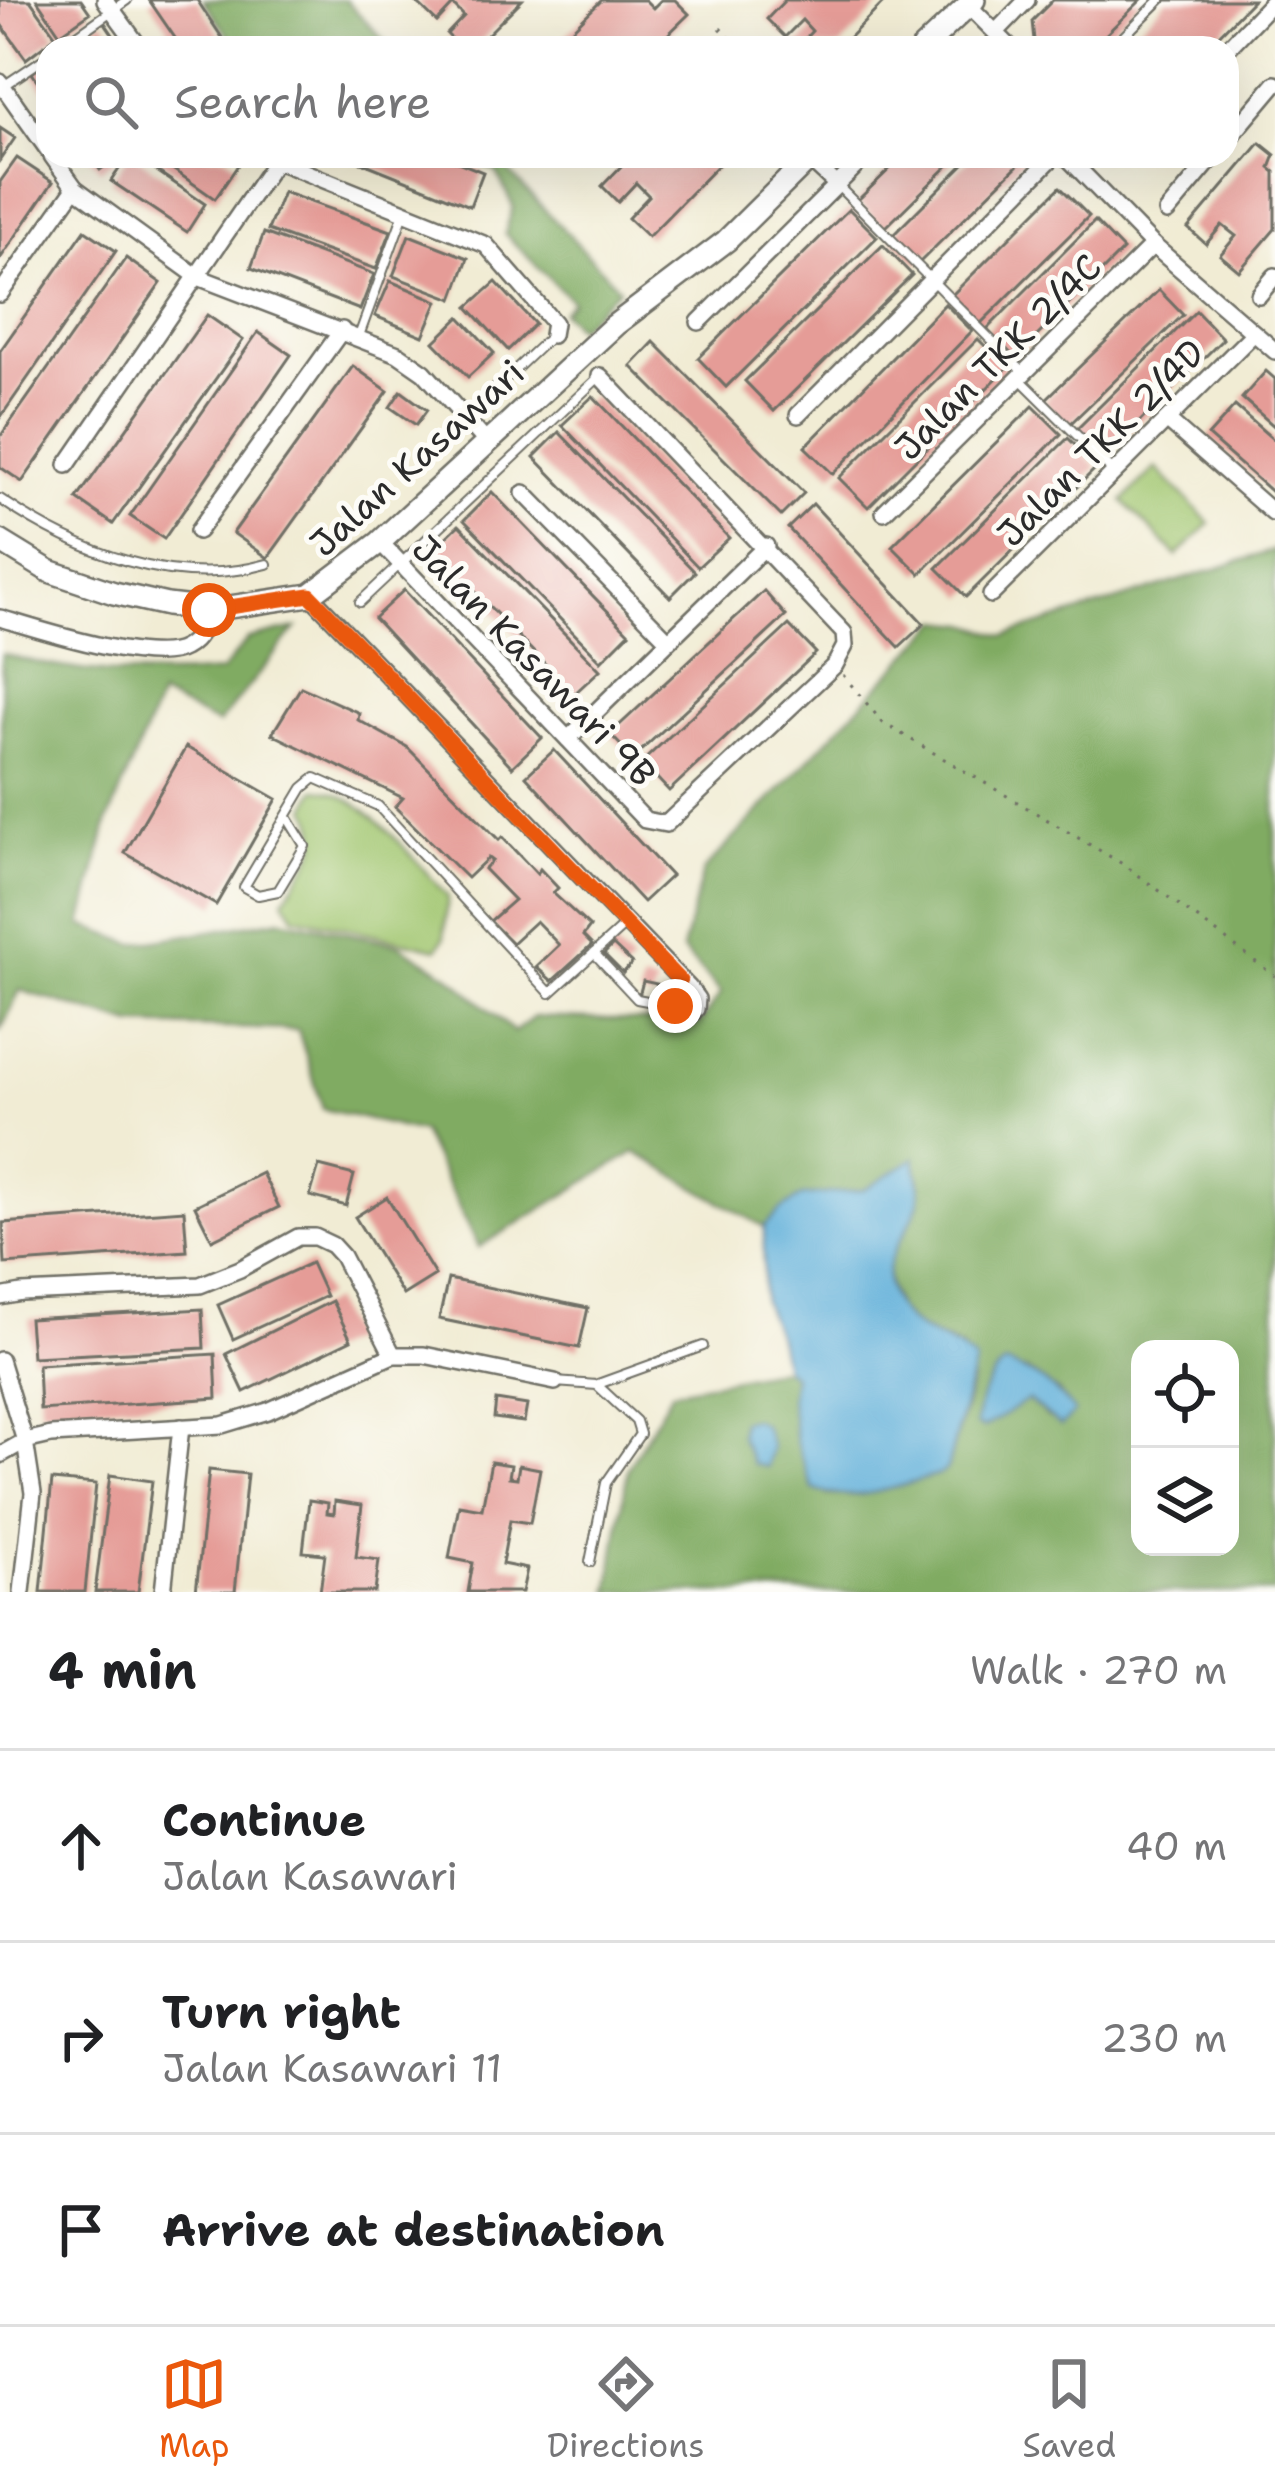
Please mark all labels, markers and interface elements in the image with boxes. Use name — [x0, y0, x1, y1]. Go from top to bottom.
search box — [36, 36, 1239, 168]
icon: search — [78, 69, 144, 135]
text: Search here — [174, 72, 431, 132]
street label: Jalan TKK 2/4C — [884, 243, 1112, 471]
street label: Jalan TKK 2/4D — [986, 328, 1216, 558]
street label: Jalan Kasawari — [299, 348, 535, 568]
street label: Jalan Kasawari 9B — [401, 525, 667, 797]
route start — [182, 583, 236, 637]
route end — [648, 979, 702, 1033]
map controls — [1131, 1340, 1239, 1556]
button: locate — [1131, 1340, 1239, 1448]
button: layers — [1131, 1448, 1239, 1556]
text: 4 min — [48, 1636, 197, 1704]
text: Walk · 270 m — [970, 1644, 1227, 1696]
text: Continue — [162, 1790, 366, 1850]
icon: ahead — [48, 1813, 114, 1879]
text: 40 m — [1126, 1820, 1227, 1872]
text: Jalan Kasawari — [162, 1850, 458, 1902]
text: Turn right — [162, 1982, 401, 2042]
icon: right — [48, 2005, 114, 2071]
text: 230 m — [1101, 2012, 1227, 2064]
text: Jalan Kasawari 11 — [162, 2042, 502, 2094]
icon: arrive — [48, 2197, 114, 2263]
text: Arrive at destination — [162, 2200, 665, 2260]
tab: Map — [159, 2351, 230, 2468]
tab: Directions — [547, 2351, 705, 2468]
tab: Saved — [1022, 2351, 1116, 2468]

